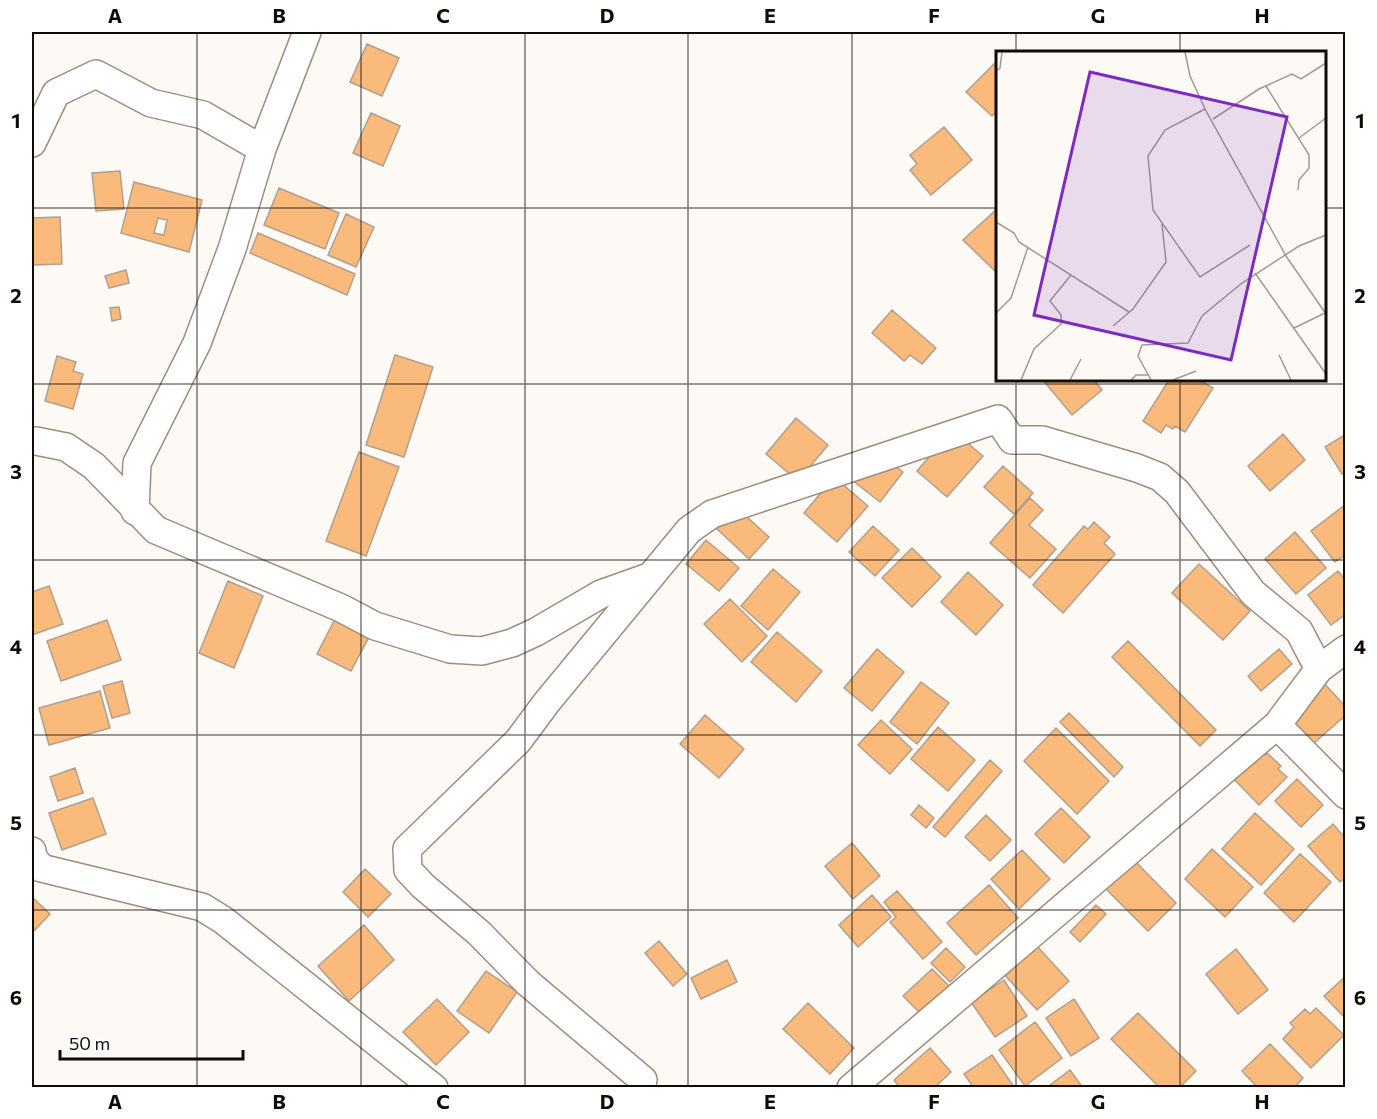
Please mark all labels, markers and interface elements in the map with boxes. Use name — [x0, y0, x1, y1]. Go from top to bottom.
text: A — [108, 3, 122, 27]
text: B — [272, 3, 286, 27]
text: C — [436, 3, 450, 27]
text: D — [600, 3, 614, 27]
text: E — [764, 3, 776, 27]
text: F — [928, 3, 940, 27]
text: G — [1091, 3, 1105, 27]
text: H — [1255, 3, 1270, 27]
inset map — [996, 51, 1326, 381]
text: 1 — [11, 108, 21, 132]
text: 1 — [1355, 108, 1365, 132]
text: 2 — [10, 283, 22, 307]
text: 2 — [1354, 283, 1366, 307]
text: 3 — [10, 459, 22, 483]
text: 3 — [1354, 459, 1366, 483]
text: 4 — [10, 634, 22, 658]
text: 4 — [1354, 634, 1366, 658]
text: 5 — [10, 810, 22, 834]
text: 5 — [1354, 810, 1366, 834]
text: 6 — [10, 985, 22, 1009]
text: 6 — [1354, 985, 1366, 1009]
scale bar — [60, 1023, 243, 1061]
text: 50 m — [69, 1032, 110, 1054]
text: A — [108, 1089, 122, 1113]
text: B — [272, 1089, 286, 1113]
text: C — [436, 1089, 450, 1113]
text: D — [600, 1089, 614, 1113]
text: E — [764, 1089, 776, 1113]
text: F — [928, 1089, 940, 1113]
text: G — [1091, 1089, 1105, 1113]
text: H — [1255, 1089, 1270, 1113]

